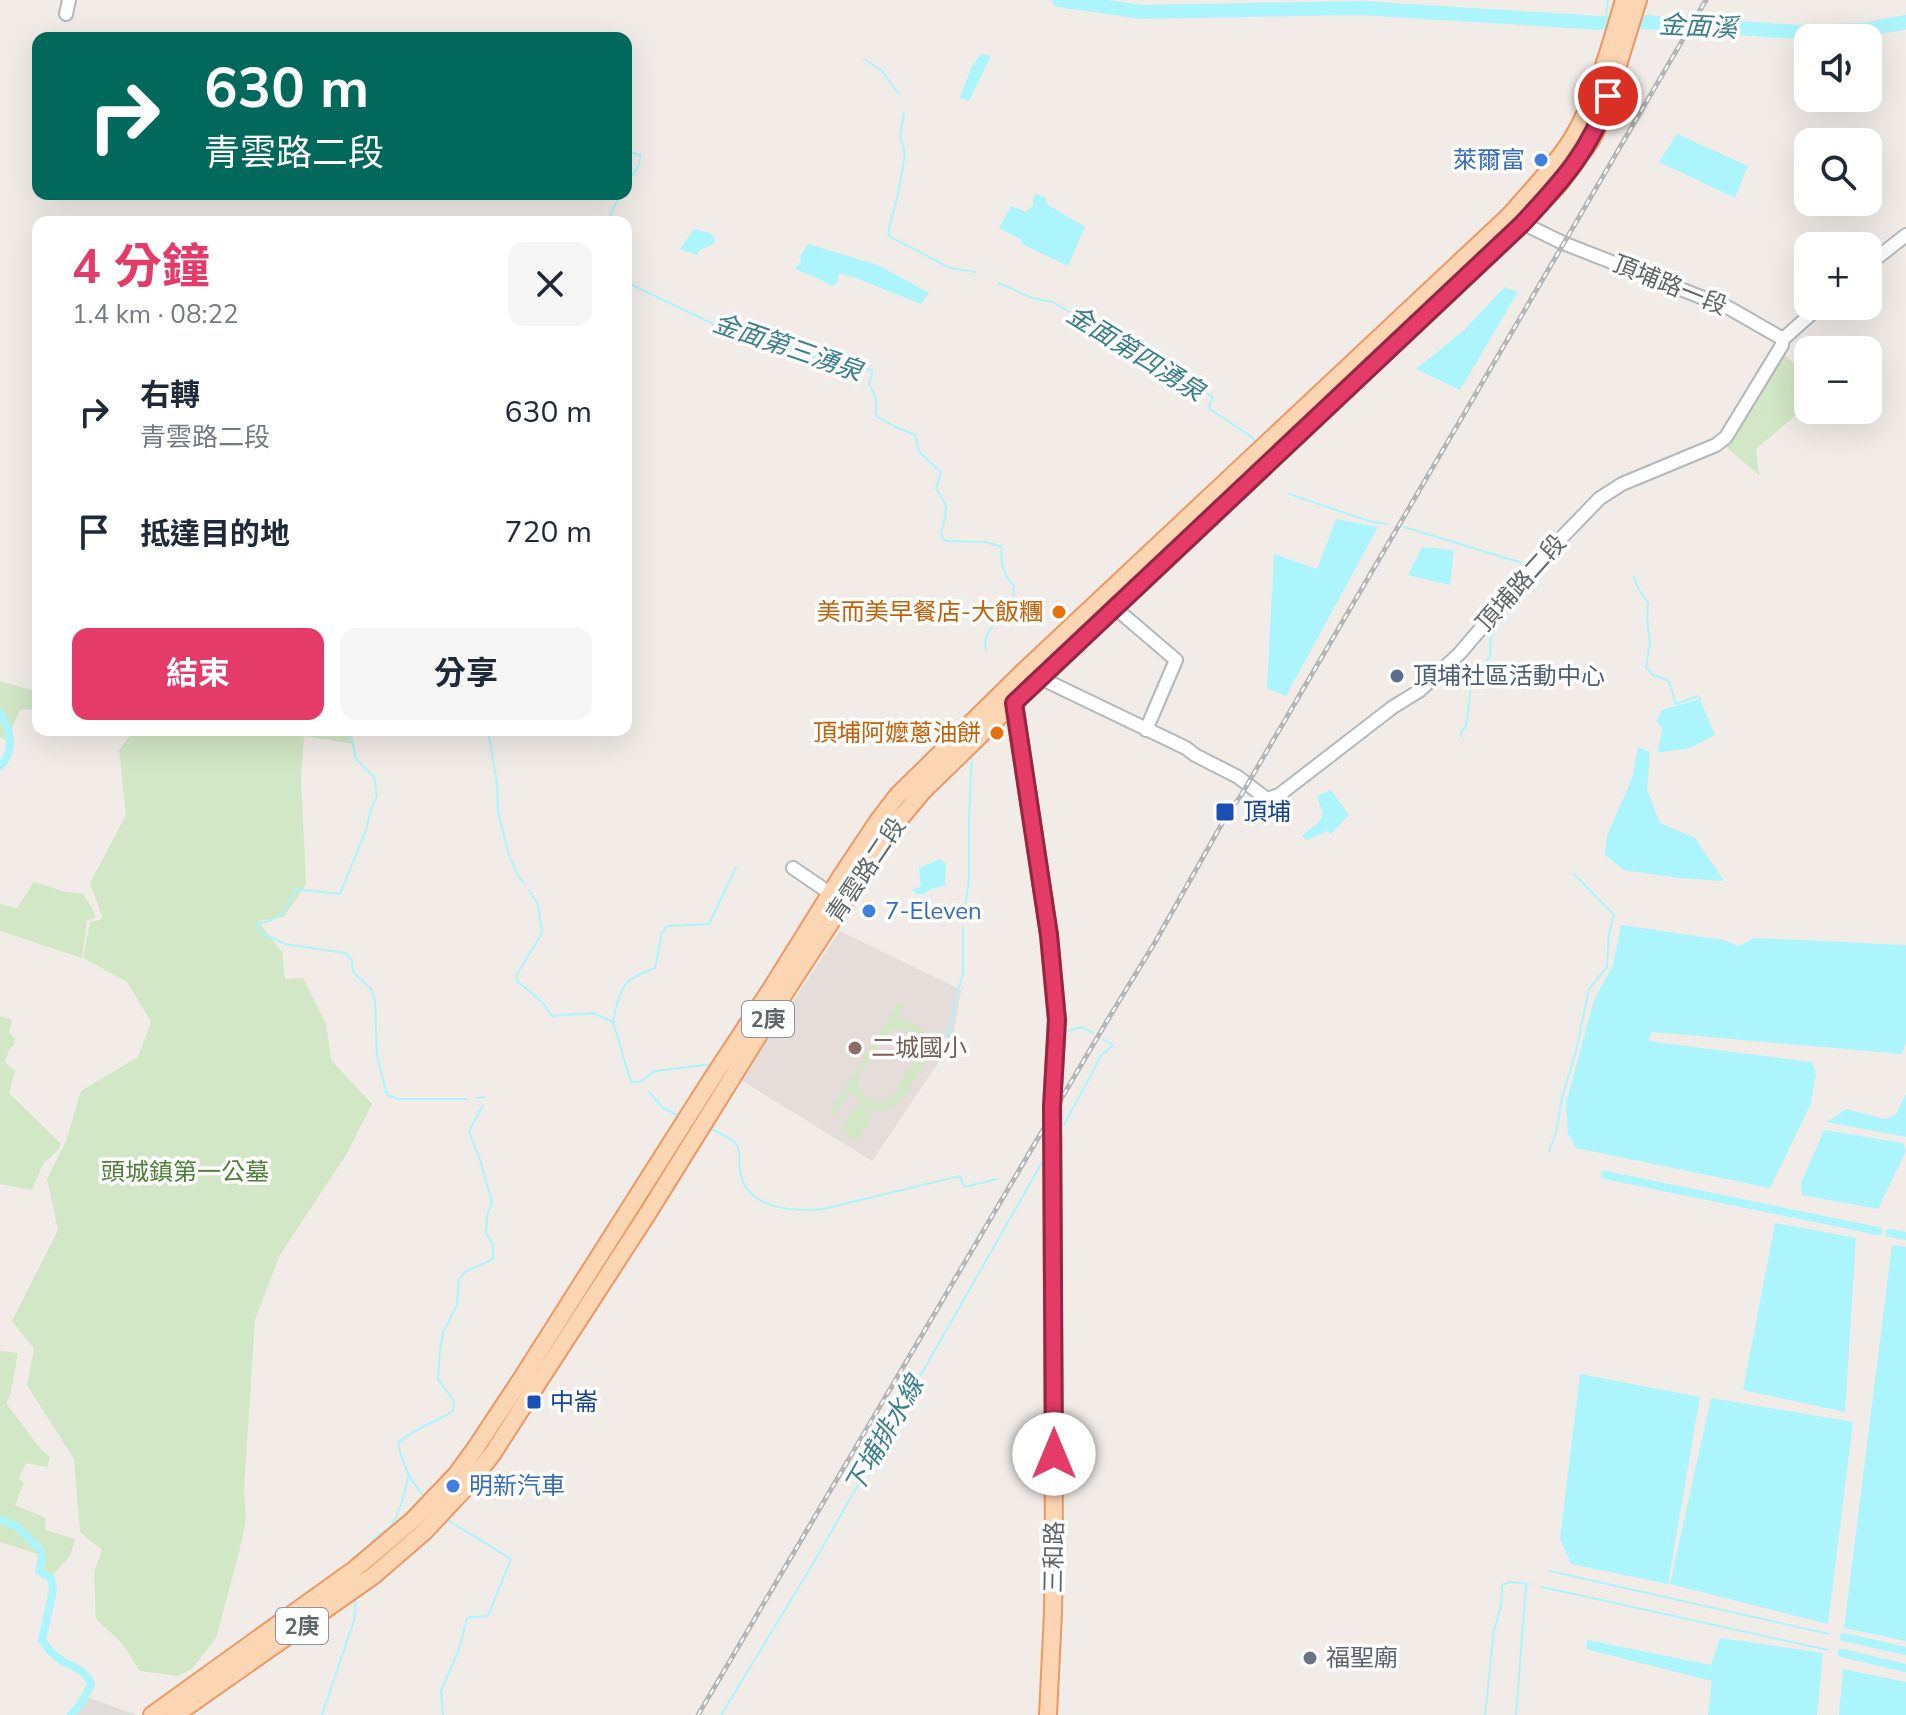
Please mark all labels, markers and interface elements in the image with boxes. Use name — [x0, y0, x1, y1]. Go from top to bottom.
water label: 金面溪 — [1658, 7, 1742, 46]
map controls — [1794, 24, 1882, 424]
button: sound — [1794, 24, 1882, 112]
text: 630 m — [204, 50, 369, 127]
pin — [1574, 62, 1642, 130]
icon: right — [72, 64, 176, 168]
icon: arrive — [1586, 74, 1630, 118]
button: search — [1794, 128, 1882, 216]
text: 青雲路二段 — [204, 129, 384, 178]
place label: 萊爾富 — [1453, 144, 1525, 176]
marker: 萊爾富 — [1532, 151, 1550, 169]
button: + — [1794, 232, 1882, 320]
text: 4 分鐘 — [72, 234, 210, 300]
button: close — [508, 242, 592, 326]
street label: 頂埔路一段 — [1608, 248, 1732, 322]
text: 1.4 km · 08:22 — [72, 297, 239, 332]
water label: 金面第四湧泉 — [1060, 297, 1212, 410]
water label: 金面第三湧泉 — [708, 306, 868, 390]
button: − — [1794, 336, 1882, 424]
text: 右轉 — [140, 375, 200, 416]
icon: right — [72, 390, 116, 434]
text: 630 m — [505, 392, 592, 433]
text: 青雲路二段 — [140, 420, 270, 455]
icon: arrive — [72, 510, 116, 554]
text: 720 m — [505, 512, 592, 553]
text: 抵達目的地 — [140, 514, 290, 555]
street label: 頂埔路二段 — [1469, 528, 1573, 638]
place label: 美而美早餐店-大飯糰 — [817, 596, 1043, 628]
marker: 美而美早餐店-大飯糰 — [1050, 603, 1068, 621]
button: 結束 — [72, 628, 324, 720]
button: 分享 — [340, 628, 592, 720]
place label: 頂埔社區活動中心 — [1413, 660, 1605, 692]
marker: 頂埔社區活動中心 — [1388, 667, 1406, 685]
place label: 頂埔阿嬤蔥油餅 — [813, 717, 981, 749]
marker: 頂埔阿嬤蔥油餅 — [988, 724, 1006, 742]
place label: 頂埔 — [1243, 796, 1291, 828]
marker: 頂埔 — [1214, 801, 1236, 823]
street label: 青雲路二段 — [819, 811, 913, 929]
place label: 7-Eleven — [885, 895, 982, 927]
marker: 7-Eleven — [860, 902, 878, 920]
road number: 2庚 — [742, 1001, 794, 1037]
place label: 二城國小 — [871, 1032, 967, 1064]
marker: 二城國小 — [846, 1039, 864, 1057]
park label: 頭城鎮第一公墓 — [101, 1156, 269, 1188]
water label: 下埔排水線 — [837, 1368, 934, 1500]
place label: 中崙 — [550, 1386, 598, 1418]
marker: 中崙 — [525, 1393, 543, 1411]
position arrow — [1012, 1412, 1096, 1496]
place label: 明新汽車 — [469, 1470, 565, 1502]
marker: 明新汽車 — [444, 1477, 462, 1495]
street label: 三和路 — [1037, 1521, 1071, 1593]
road number: 2庚 — [276, 1608, 328, 1644]
place label: 福聖廟 — [1326, 1642, 1398, 1674]
marker: 福聖廟 — [1301, 1649, 1319, 1667]

